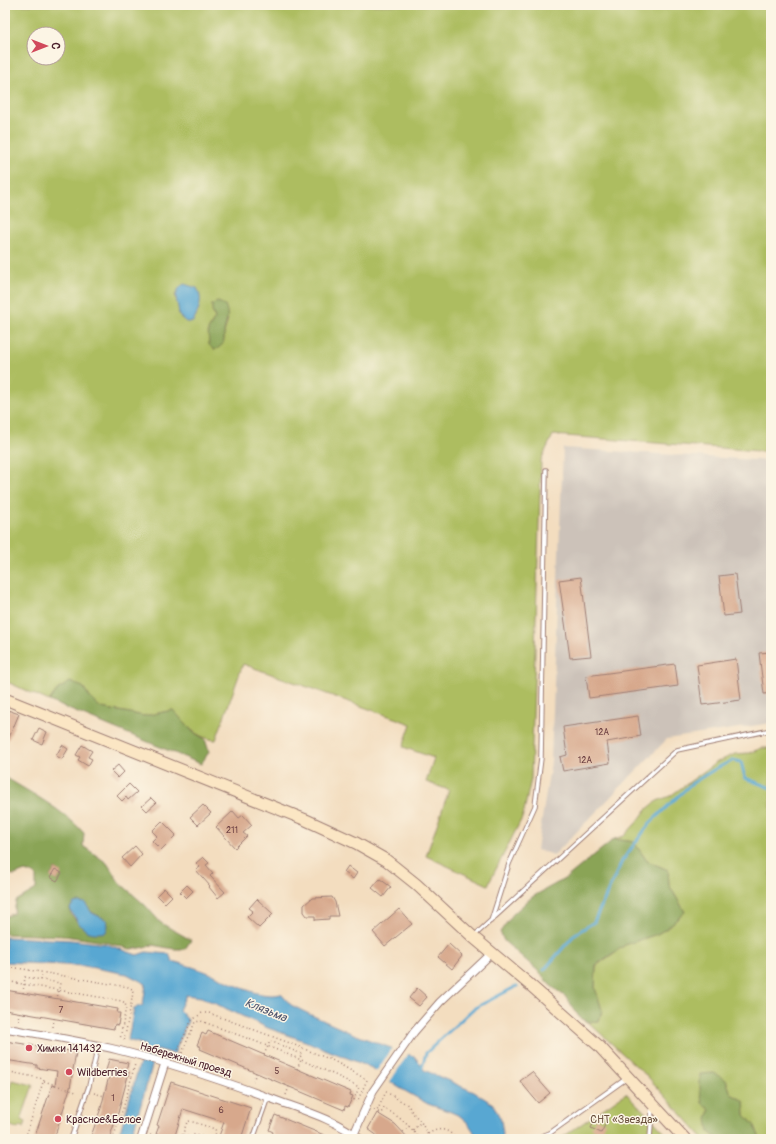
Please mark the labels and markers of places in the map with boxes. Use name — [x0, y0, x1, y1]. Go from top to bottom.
place label: Химки 141432 — [37, 1042, 102, 1055]
marker: Химки 141432 — [24, 1043, 34, 1053]
place label: Wildberries — [77, 1066, 127, 1079]
marker: Wildberries — [64, 1067, 74, 1077]
place label: Красное&Белое — [66, 1113, 142, 1126]
marker: Красное&Белое — [53, 1114, 63, 1124]

